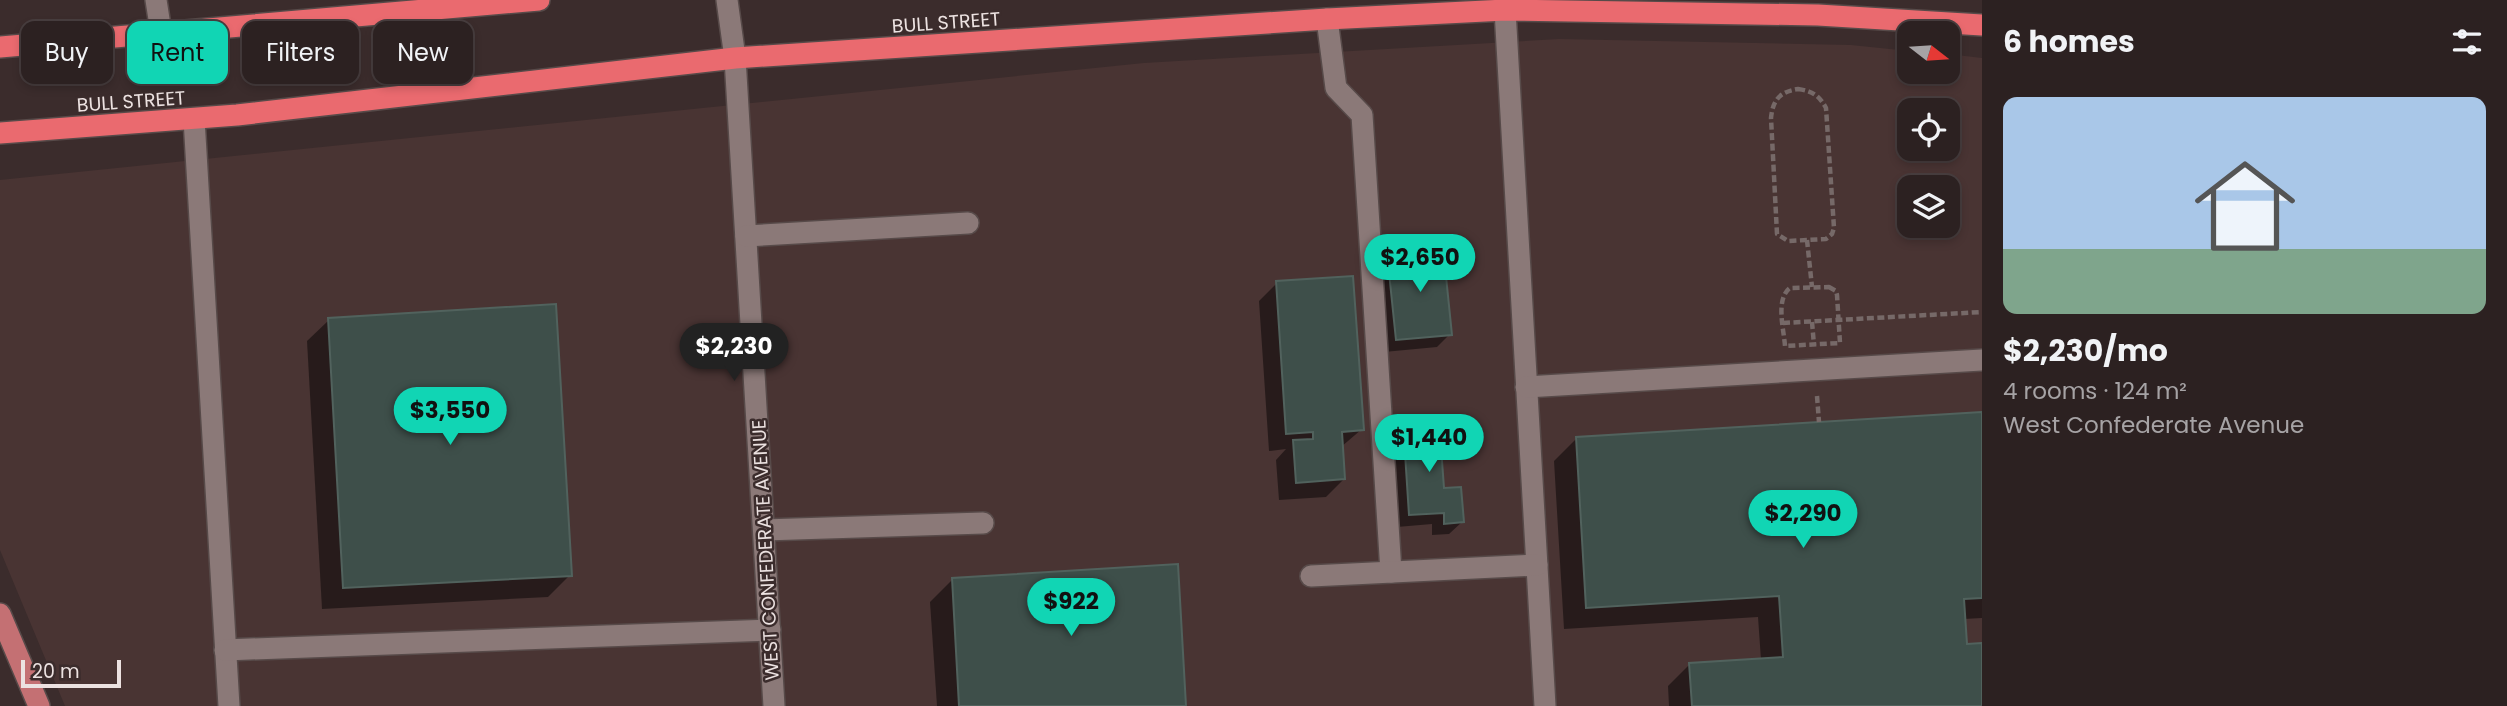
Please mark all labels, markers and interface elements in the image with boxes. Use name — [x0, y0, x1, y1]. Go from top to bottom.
street label: BULL STREET — [891, 5, 1001, 40]
text: 6 homes — [2003, 20, 2135, 63]
chip: Buy — [21, 21, 113, 84]
chip: Rent — [127, 21, 228, 84]
chip: Filters — [242, 21, 359, 84]
chip: New — [373, 21, 473, 84]
north arrow — [1897, 21, 1960, 84]
map controls — [1897, 21, 1960, 238]
icon: filters — [2448, 23, 2486, 61]
street label: BULL STREET — [76, 84, 186, 119]
button: locate — [1897, 98, 1960, 161]
icon: home — [2182, 143, 2308, 269]
button: layers — [1897, 175, 1960, 238]
pin: $2,650 — [1363, 234, 1477, 294]
text: $2,650 — [1380, 241, 1460, 273]
pin: $2,230 — [677, 324, 791, 383]
text: $2,230/mo — [2003, 329, 2168, 372]
text: $2,230 — [696, 330, 772, 362]
text: 4 rooms · 124 m² — [2003, 375, 2187, 407]
pin: $3,550 — [393, 388, 507, 447]
text: $3,550 — [410, 394, 490, 426]
text: West Confederate Avenue — [2003, 409, 2304, 441]
pin: $1,440 — [1372, 414, 1486, 474]
street label: WEST CONFEDERATE AVENUE — [745, 419, 786, 681]
text: $1,440 — [1391, 421, 1467, 453]
pin: $2,290 — [1746, 490, 1860, 550]
text: $2,290 — [1764, 497, 1842, 529]
pin: $922 — [1030, 578, 1112, 638]
text: $922 — [1043, 585, 1099, 617]
scale bar — [21, 657, 121, 689]
text: 20 m — [32, 658, 80, 685]

